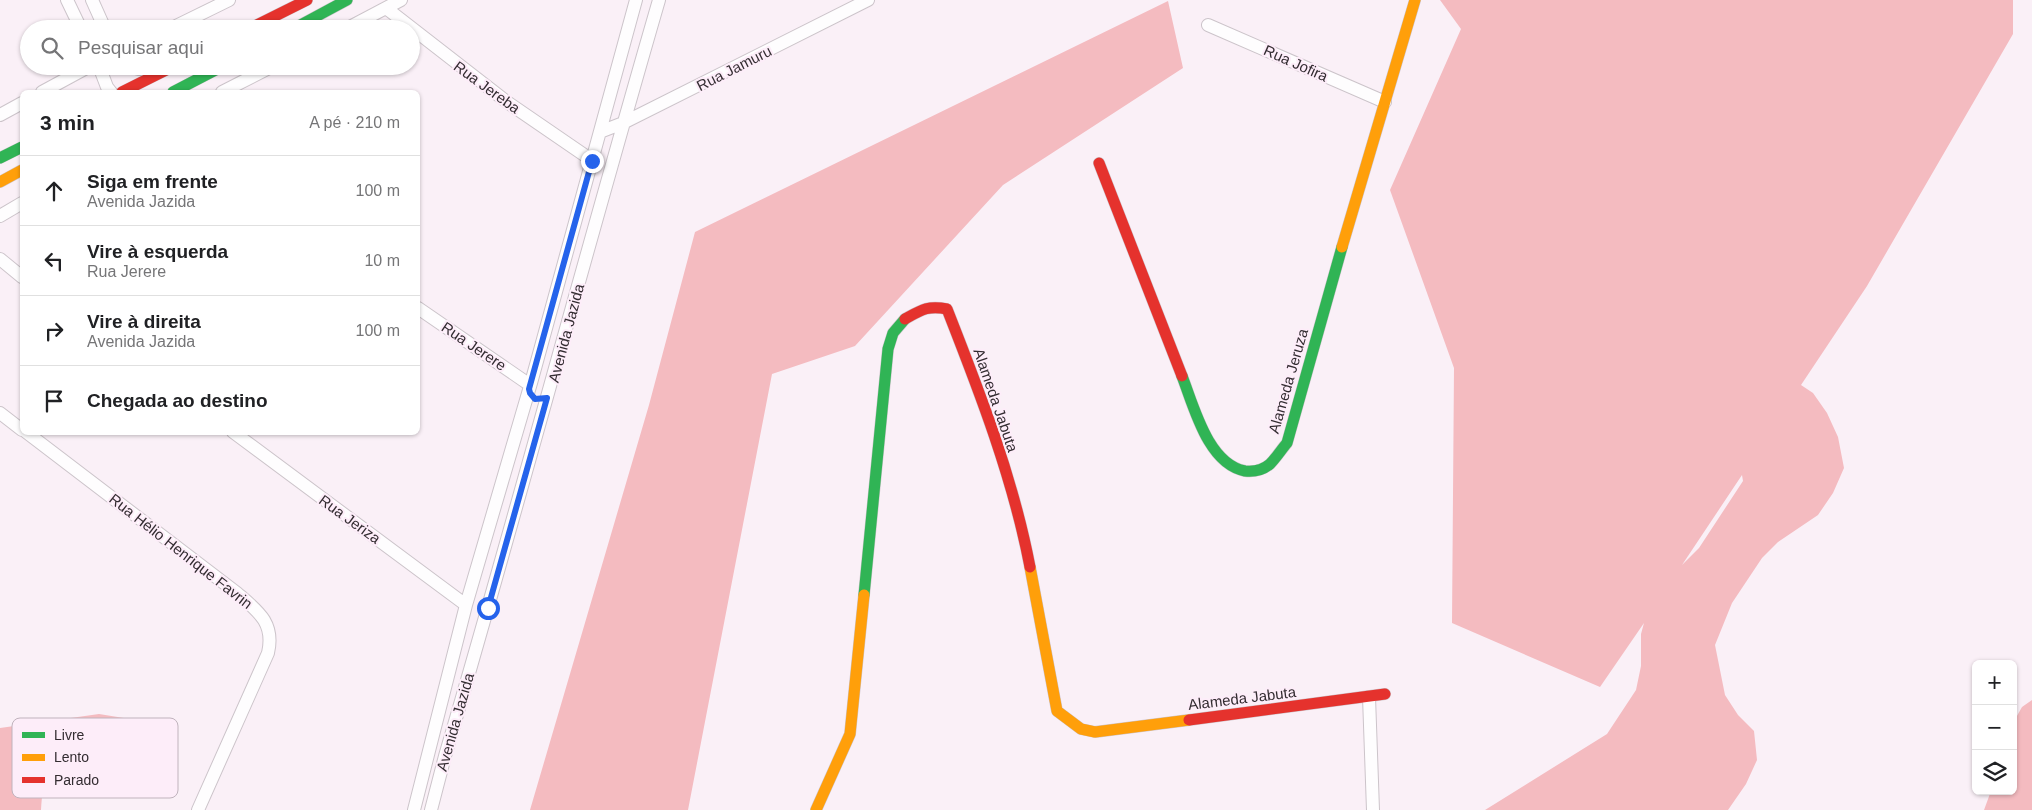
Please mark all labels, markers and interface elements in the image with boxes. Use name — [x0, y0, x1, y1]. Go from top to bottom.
search box — [20, 20, 420, 75]
icon: search — [38, 34, 66, 62]
text: Pesquisar aqui — [78, 37, 204, 58]
street label: Rua Jofira — [1261, 41, 1331, 85]
street label: Rua Jamuru — [694, 42, 774, 94]
street label: Rua Jereba — [451, 57, 524, 117]
text: 3 min — [40, 111, 95, 134]
text: A pé · 210 m — [309, 114, 400, 131]
route end — [581, 150, 604, 173]
text: Siga em frente — [87, 171, 218, 192]
icon: ahead — [40, 177, 68, 205]
text: 100 m — [356, 182, 400, 199]
text: Avenida Jazida — [87, 193, 195, 210]
text: Vire à esquerda — [87, 241, 228, 262]
icon: left — [40, 247, 68, 275]
text: 10 m — [364, 252, 400, 269]
text: Rua Jerere — [87, 263, 166, 280]
street label: Avenida Jazida — [545, 281, 588, 384]
text: Vire à direita — [87, 311, 201, 332]
icon: right — [40, 317, 68, 345]
street label: Rua Jerere — [438, 318, 510, 374]
text: 100 m — [356, 322, 400, 339]
street label: Alameda Jeruza — [1265, 326, 1311, 435]
text: Avenida Jazida — [87, 333, 195, 350]
street label: Alameda Jabuta — [970, 346, 1022, 455]
icon: arrive — [40, 387, 68, 415]
text: Chegada ao destino — [87, 390, 268, 411]
street label: Rua Hélio Henrique Favrin — [106, 490, 256, 612]
street label: Rua Jeriza — [316, 491, 385, 547]
route start — [477, 597, 500, 620]
map controls — [1972, 660, 2017, 795]
button: + — [1972, 660, 2017, 705]
street label: Avenida Jazida — [433, 670, 477, 773]
street label: Alameda Jabuta — [1187, 683, 1297, 713]
button: − — [1972, 705, 2017, 750]
legend — [12, 718, 178, 798]
text: Livre — [54, 727, 85, 743]
text: Lento — [54, 749, 89, 765]
button: layers — [1972, 750, 2017, 795]
text: Parado — [54, 772, 99, 788]

